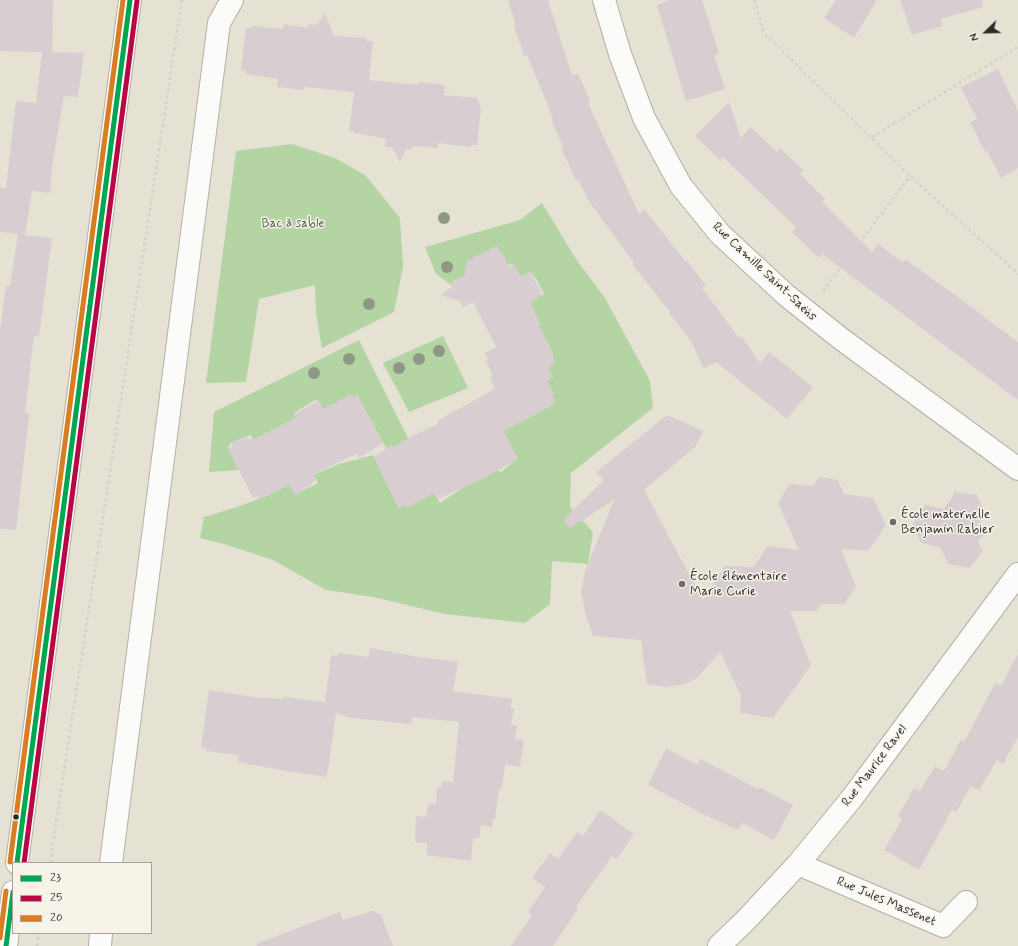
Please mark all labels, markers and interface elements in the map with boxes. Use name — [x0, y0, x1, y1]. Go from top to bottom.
north arrow — [966, 12, 1006, 52]
text: N — [967, 31, 983, 43]
park label: Bac à sable — [262, 216, 324, 232]
street label: Rue Camille Saint-Saëns — [708, 219, 820, 325]
place label: École maternelle Benjamin Rabier — [901, 507, 994, 538]
marker: École maternelle Benjamin Rabier — [888, 517, 898, 527]
place label: École élémentaire Marie Curie — [690, 569, 787, 600]
marker: École élémentaire Marie Curie — [677, 579, 687, 589]
street label: Rue Maurice Ravel — [839, 722, 911, 810]
unlabelled marker — [11, 812, 21, 822]
legend — [12, 862, 152, 934]
text: 23 — [50, 870, 61, 886]
street label: Rue Jules Massenet — [834, 874, 938, 930]
text: 25 — [50, 890, 62, 906]
text: 20 — [50, 910, 63, 926]

